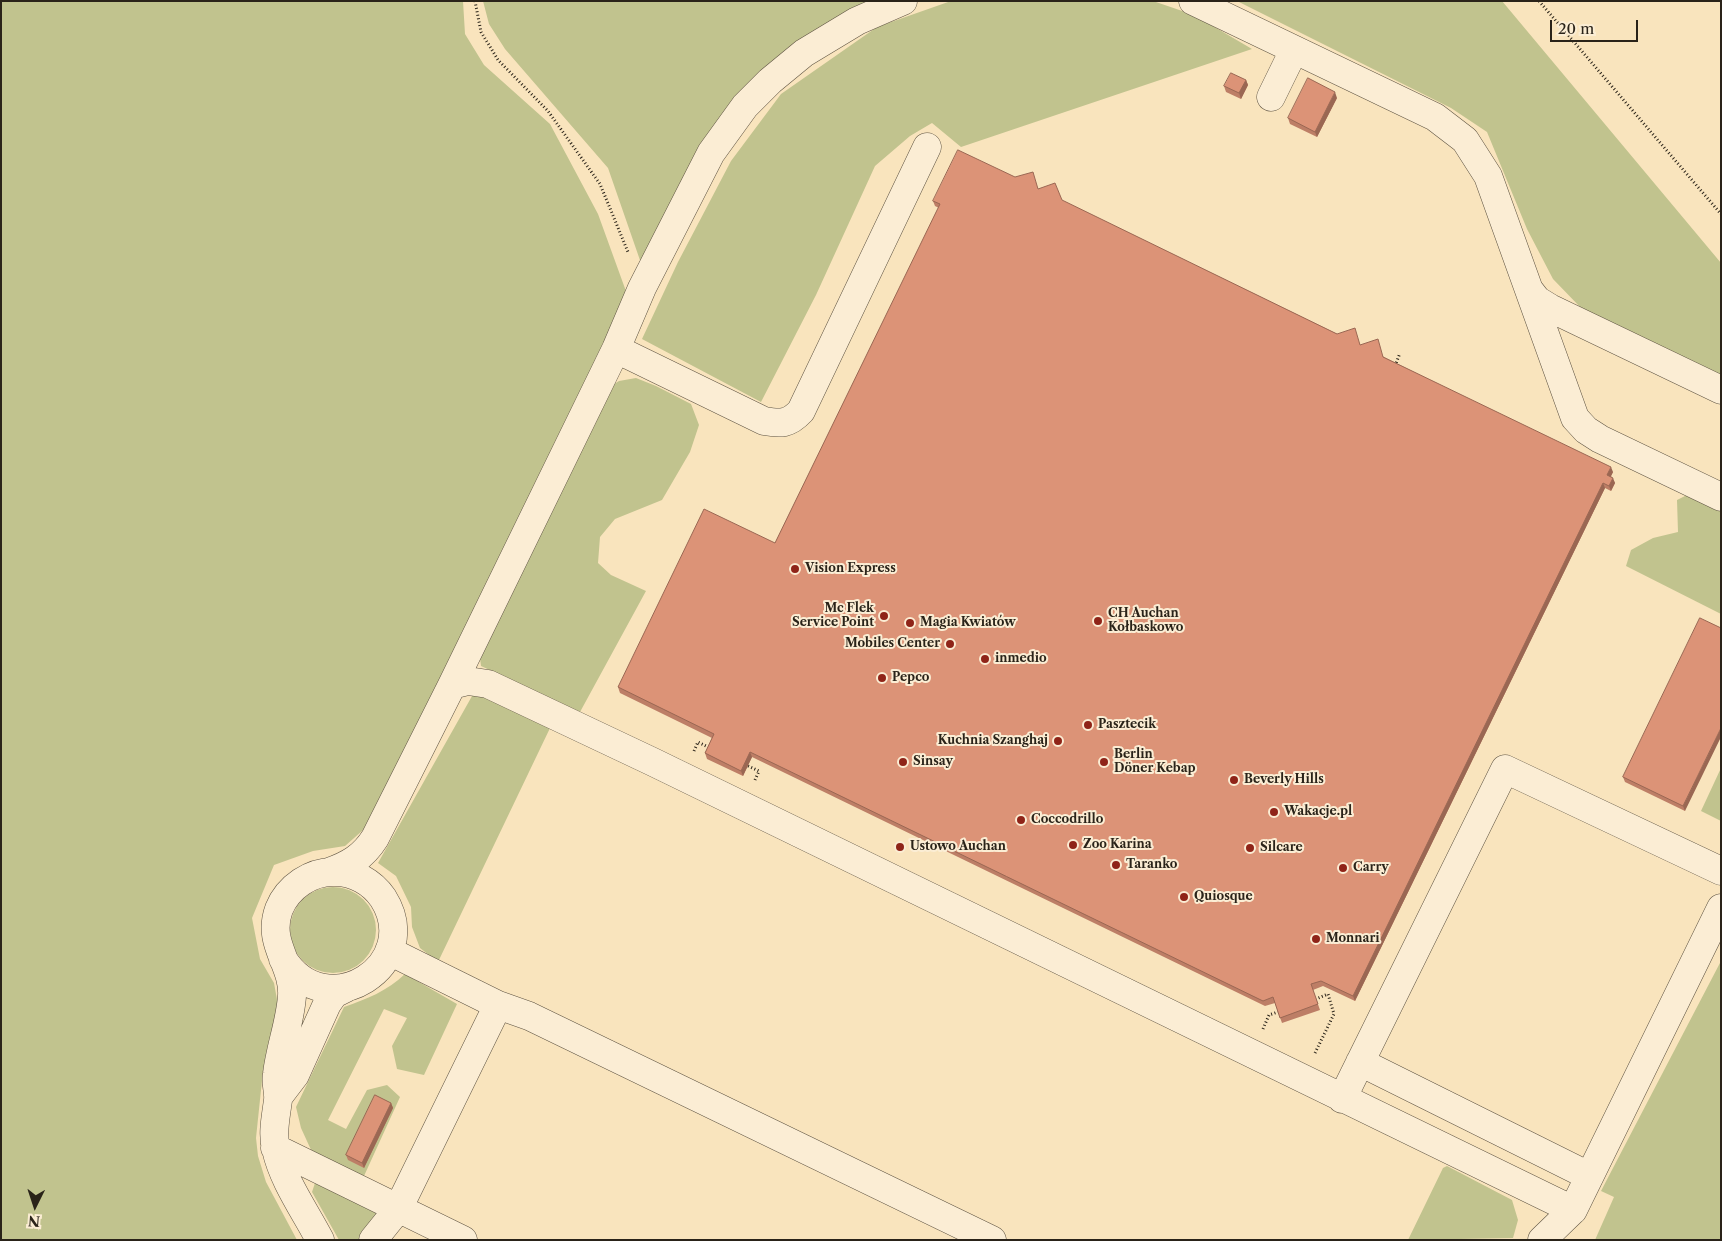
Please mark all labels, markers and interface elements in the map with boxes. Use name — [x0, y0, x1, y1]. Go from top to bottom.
scale bar — [1552, 10, 1640, 42]
text: 20 m — [1558, 19, 1594, 38]
place label: Vision Express — [805, 562, 896, 576]
marker: Vision Express — [789, 563, 801, 575]
place label: Mc Flek Service Point — [792, 602, 874, 630]
place label: CH Auchan Kołbaskowo — [1108, 607, 1183, 635]
marker: Mc Flek Service Point — [878, 610, 890, 622]
marker: CH Auchan Kołbaskowo — [1092, 615, 1104, 627]
place label: Magia Kwiatów — [920, 616, 1016, 630]
marker: Magia Kwiatów — [904, 617, 916, 629]
place label: Mobiles Center — [845, 637, 940, 651]
marker: Mobiles Center — [944, 638, 956, 650]
place label: inmedio — [995, 652, 1047, 666]
marker: inmedio — [979, 653, 991, 665]
place label: Pepco — [892, 671, 929, 685]
marker: Pepco — [876, 672, 888, 684]
place label: Pasztecik — [1098, 718, 1156, 732]
marker: Pasztecik — [1082, 719, 1094, 731]
place label: Kuchnia Szanghaj — [938, 734, 1048, 748]
marker: Kuchnia Szanghaj — [1052, 735, 1064, 747]
place label: Berlin Döner Kebap — [1114, 748, 1196, 776]
place label: Sinsay — [913, 755, 953, 769]
marker: Sinsay — [897, 756, 909, 768]
marker: Berlin Döner Kebap — [1098, 756, 1110, 768]
place label: Beverly Hills — [1244, 773, 1324, 787]
marker: Beverly Hills — [1228, 774, 1240, 786]
place label: Wakacje.pl — [1284, 805, 1352, 819]
marker: Wakacje.pl — [1268, 806, 1280, 818]
place label: Coccodrillo — [1031, 813, 1103, 827]
marker: Coccodrillo — [1015, 814, 1027, 826]
place label: Zoo Karina — [1083, 838, 1152, 852]
marker: Zoo Karina — [1067, 839, 1079, 851]
place label: Ustowo Auchan — [910, 840, 1006, 854]
marker: Ustowo Auchan — [894, 841, 906, 853]
place label: Silcare — [1260, 841, 1303, 855]
marker: Silcare — [1244, 842, 1256, 854]
place label: Taranko — [1126, 858, 1177, 872]
marker: Taranko — [1110, 859, 1122, 871]
place label: Carry — [1353, 861, 1389, 875]
marker: Carry — [1337, 862, 1349, 874]
place label: Quiosque — [1194, 890, 1253, 904]
marker: Quiosque — [1178, 891, 1190, 903]
place label: Monnari — [1326, 932, 1380, 946]
marker: Monnari — [1310, 933, 1322, 945]
north arrow — [10, 1181, 60, 1231]
text: N — [27, 1212, 41, 1230]

